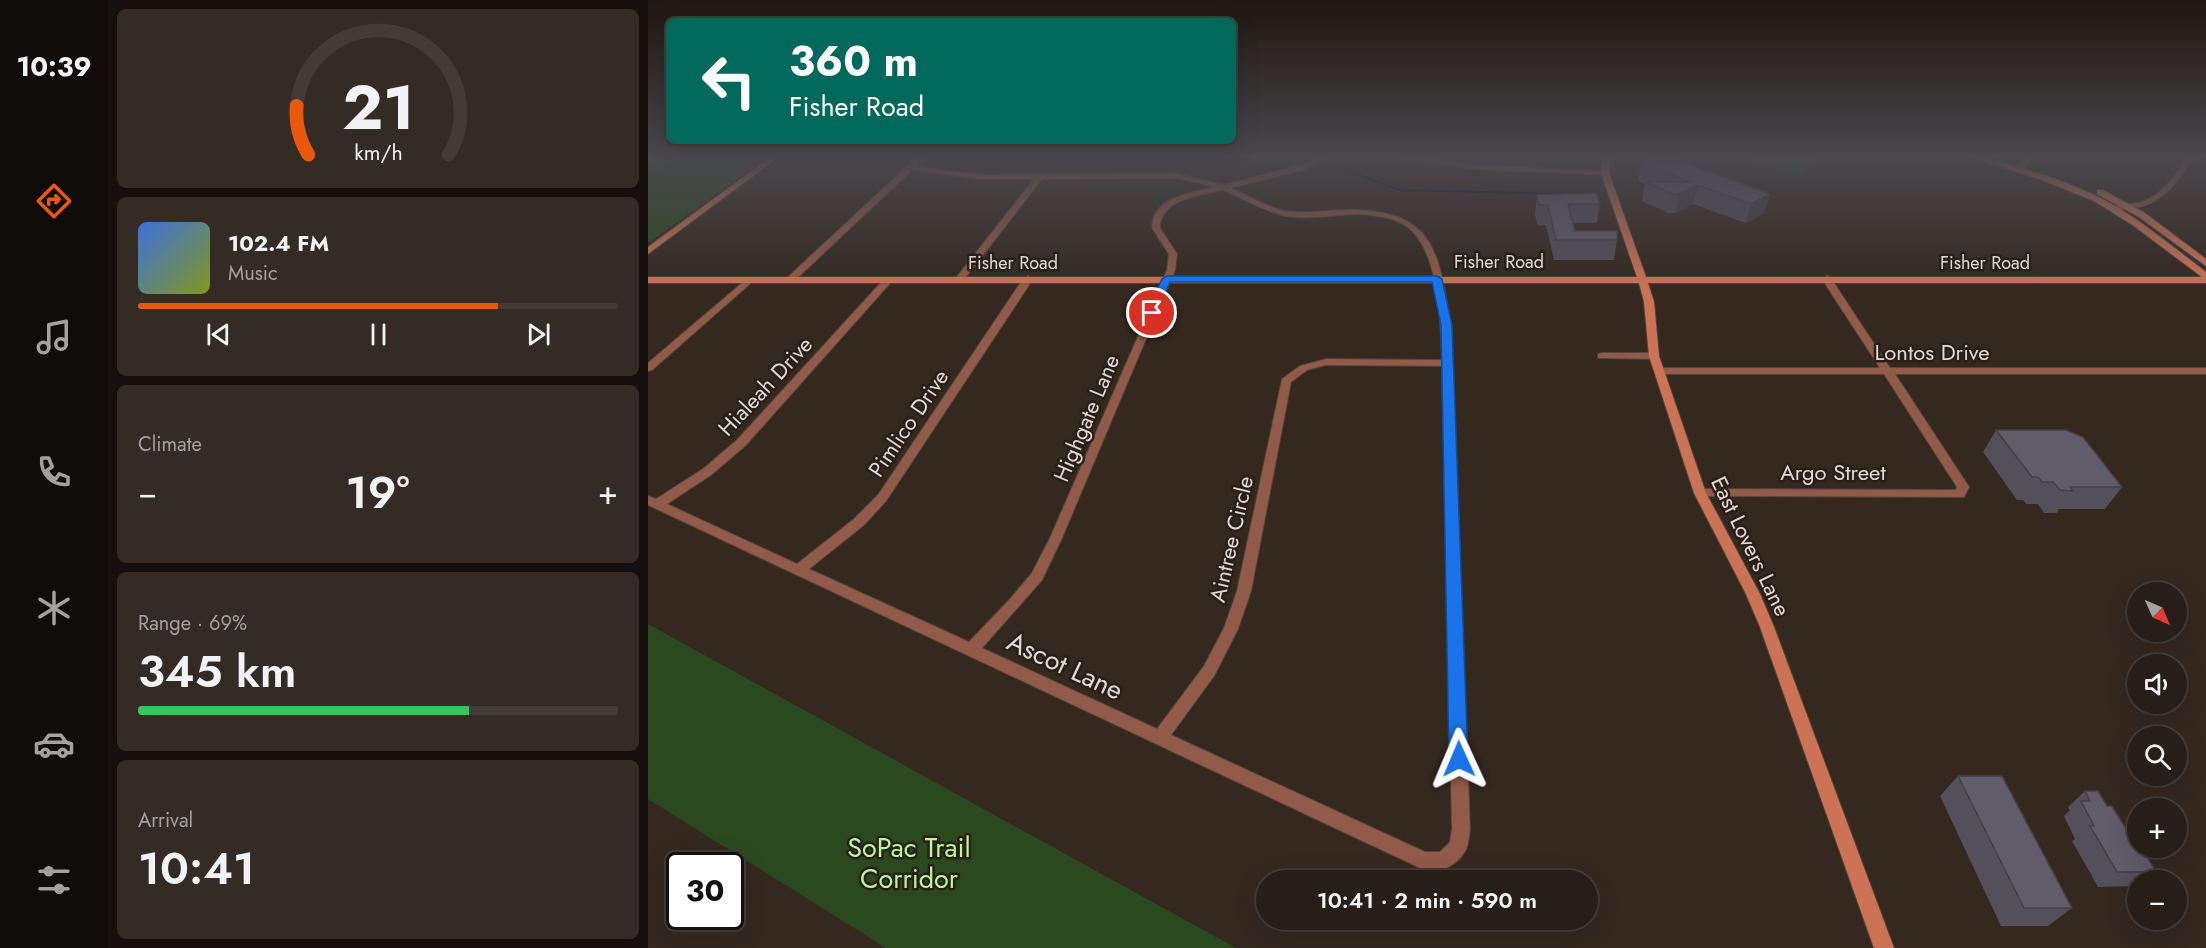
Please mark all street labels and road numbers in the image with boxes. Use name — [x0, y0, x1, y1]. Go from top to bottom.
street label: Fisher Road — [1454, 249, 1544, 275]
street label: Fisher Road — [968, 250, 1058, 276]
street label: Fisher Road — [1940, 250, 2030, 276]
street label: Hialeah Drive — [710, 329, 820, 443]
street label: Lontos Drive — [1874, 336, 1990, 368]
street label: Highgate Lane — [1045, 349, 1127, 487]
street label: Pimlico Drive — [860, 363, 956, 483]
street label: Argo Street — [1780, 456, 1886, 488]
street label: East Lovers Lane — [1703, 471, 1799, 621]
street label: Aintree Circle — [1201, 473, 1261, 605]
street label: Ascot Lane — [1001, 622, 1130, 709]

